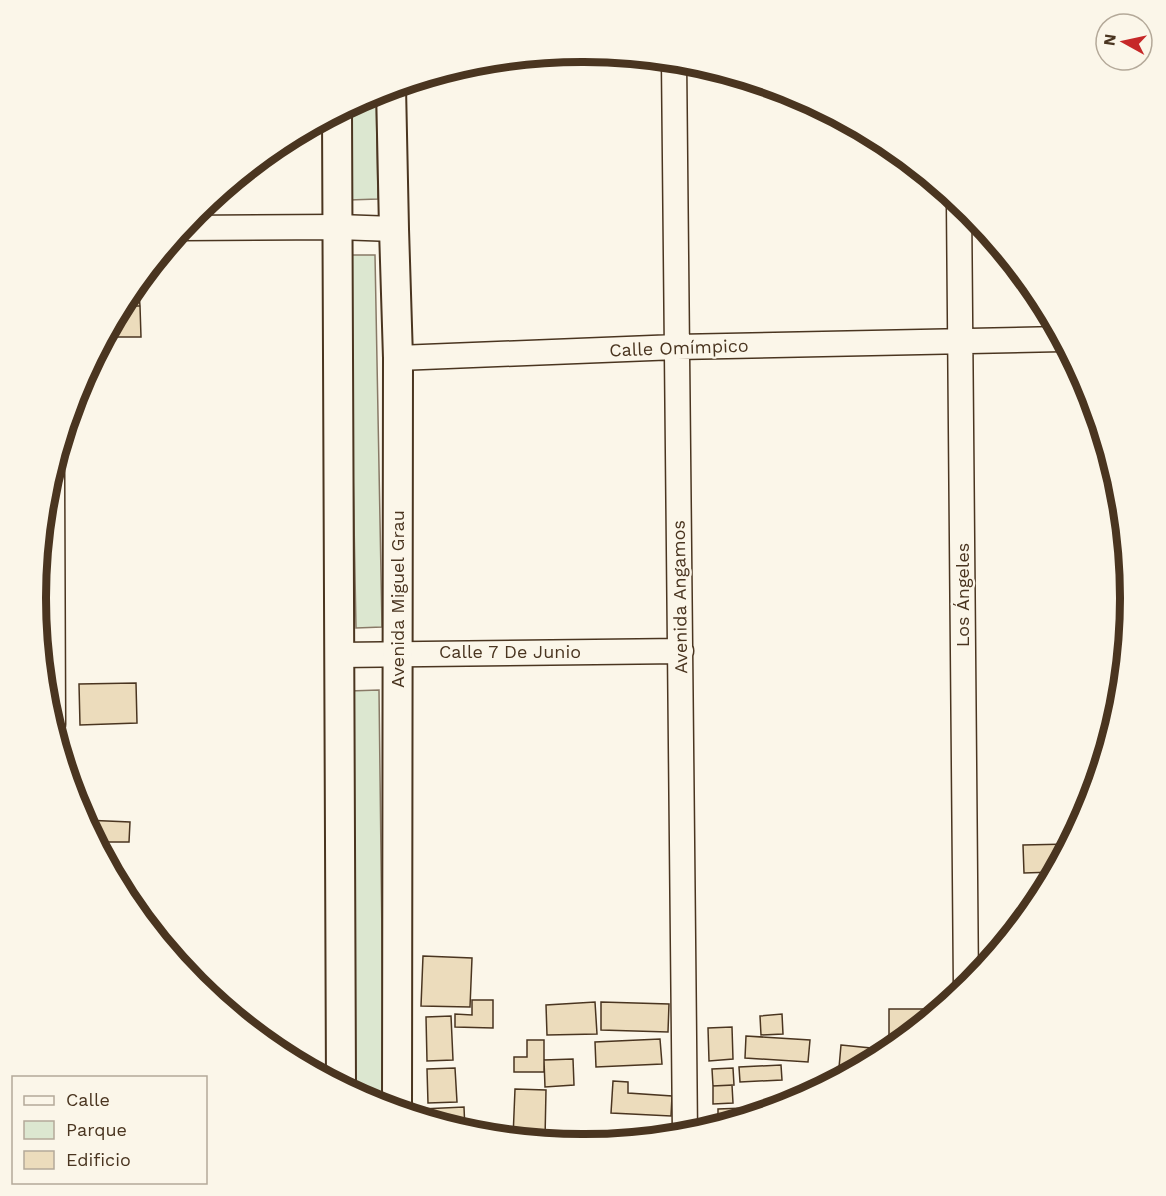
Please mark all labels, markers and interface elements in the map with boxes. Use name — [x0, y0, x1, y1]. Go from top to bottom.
north arrow — [1094, 12, 1154, 72]
text: N — [1099, 33, 1120, 47]
street label: Calle Omímpico — [609, 335, 749, 360]
street label: Avenida Miguel Grau — [387, 510, 408, 688]
street label: Avenida Angamos — [668, 520, 691, 674]
street label: Los Ángeles — [952, 543, 973, 647]
street label: Calle 7 De Junio — [439, 641, 581, 662]
legend — [12, 1076, 207, 1184]
text: Calle — [66, 1089, 110, 1110]
text: Parque — [66, 1119, 127, 1140]
text: Edificio — [66, 1149, 131, 1170]

